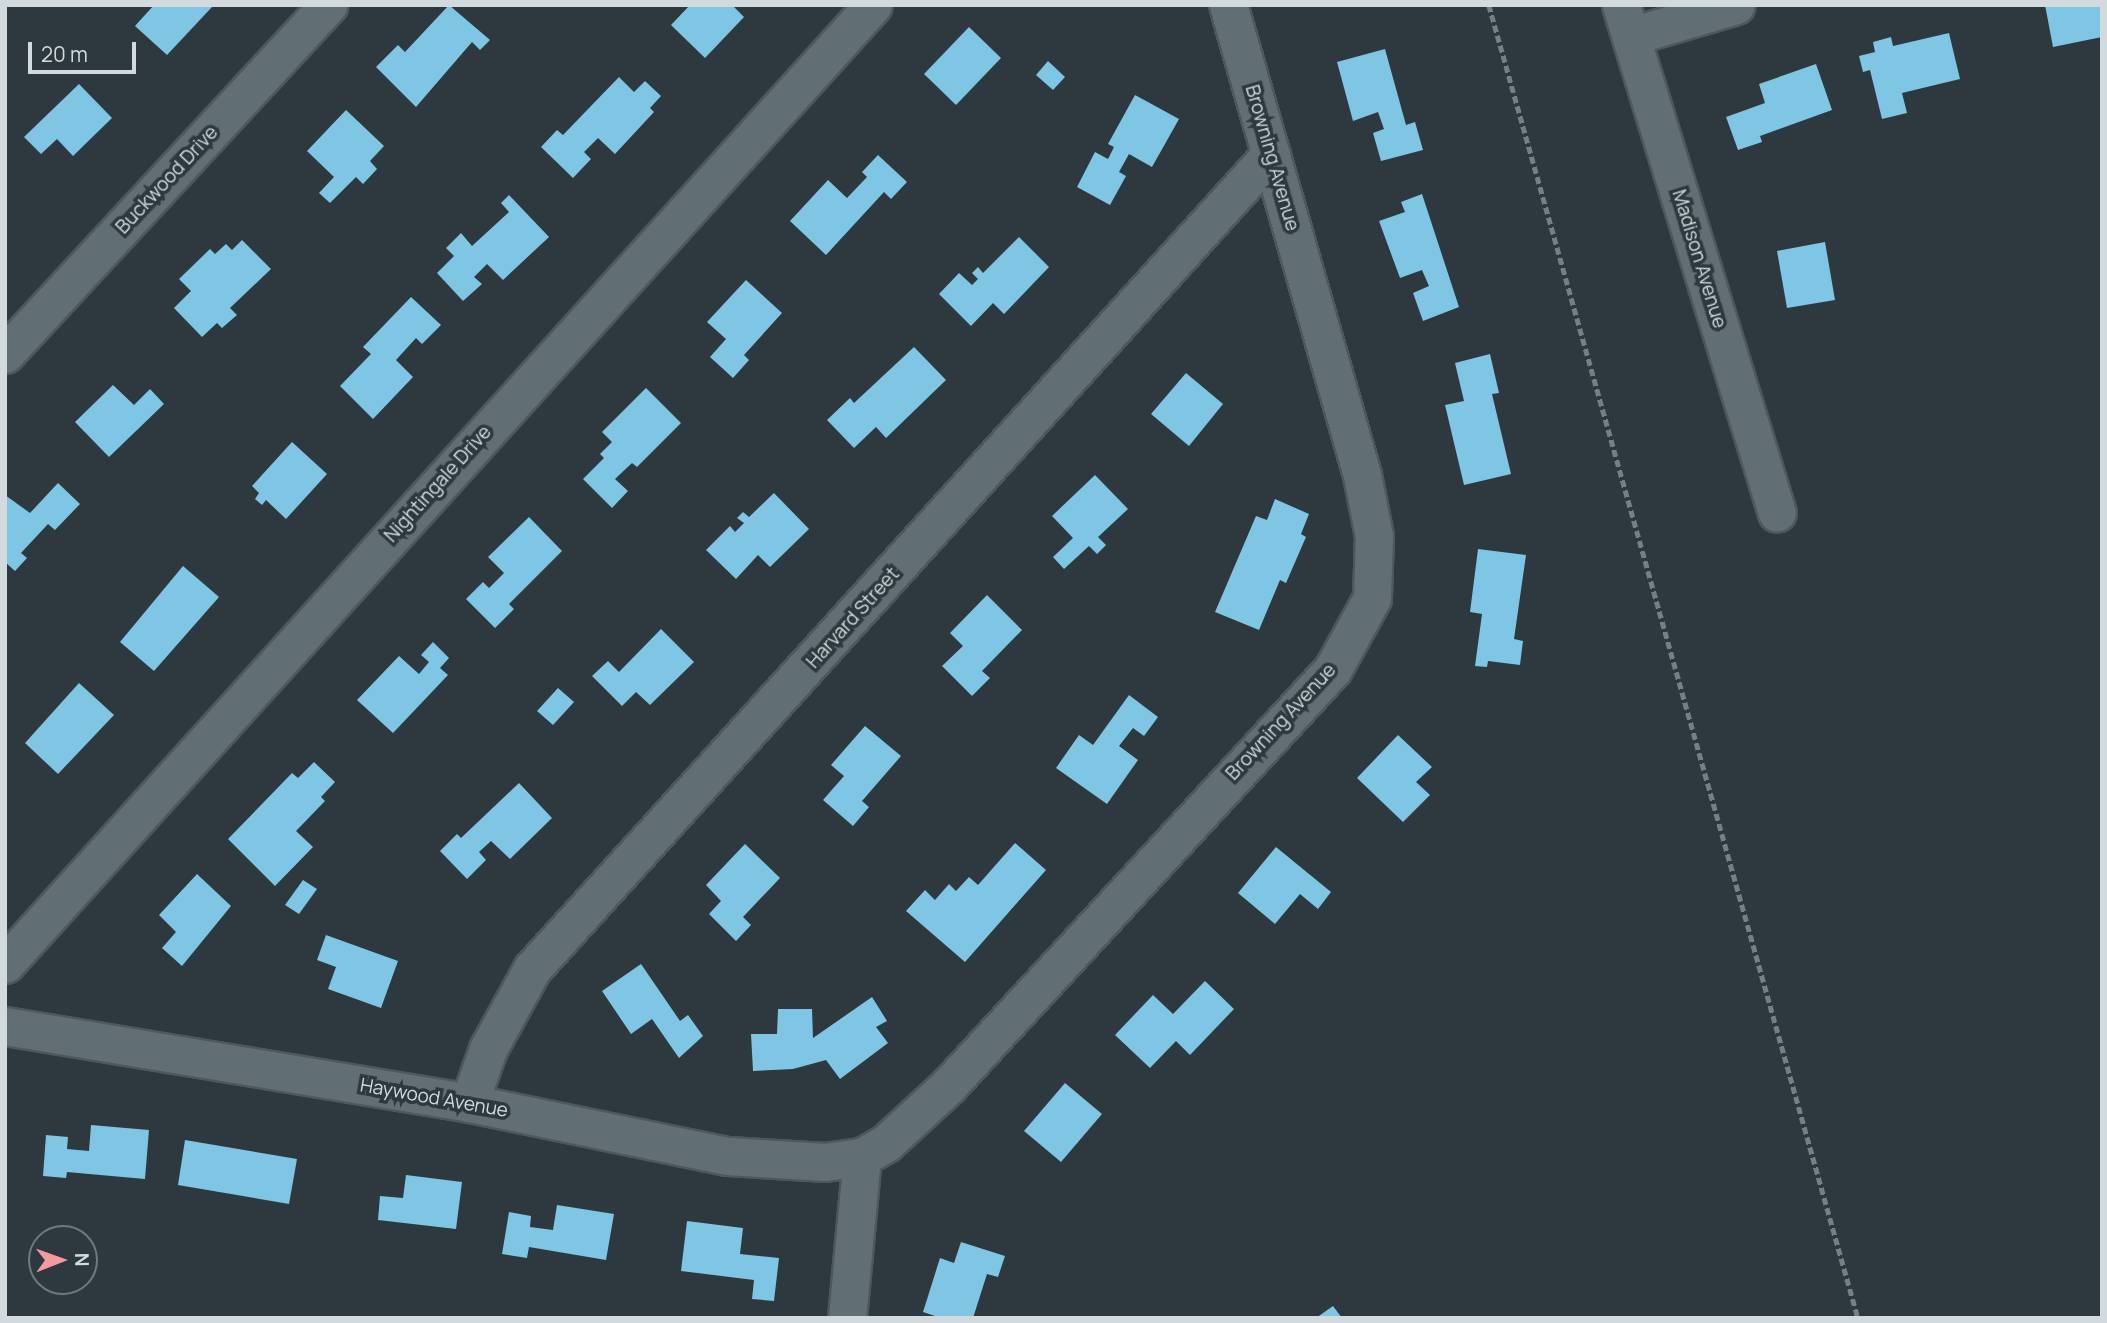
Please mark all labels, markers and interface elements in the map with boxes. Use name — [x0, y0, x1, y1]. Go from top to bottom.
scale bar — [32, 28, 140, 72]
text: 20 m — [41, 40, 88, 68]
street label: Browning Avenue — [1240, 82, 1304, 234]
street label: Buckwood Drive — [111, 121, 223, 239]
street label: Madison Avenue — [1667, 187, 1731, 331]
street label: Nightingale Drive — [380, 421, 496, 547]
street label: Harvard Street — [802, 563, 904, 673]
street label: Browning Avenue — [1221, 659, 1341, 785]
street label: Haywood Avenue — [358, 1074, 510, 1122]
north arrow — [28, 1225, 98, 1295]
text: N — [69, 1253, 95, 1267]

